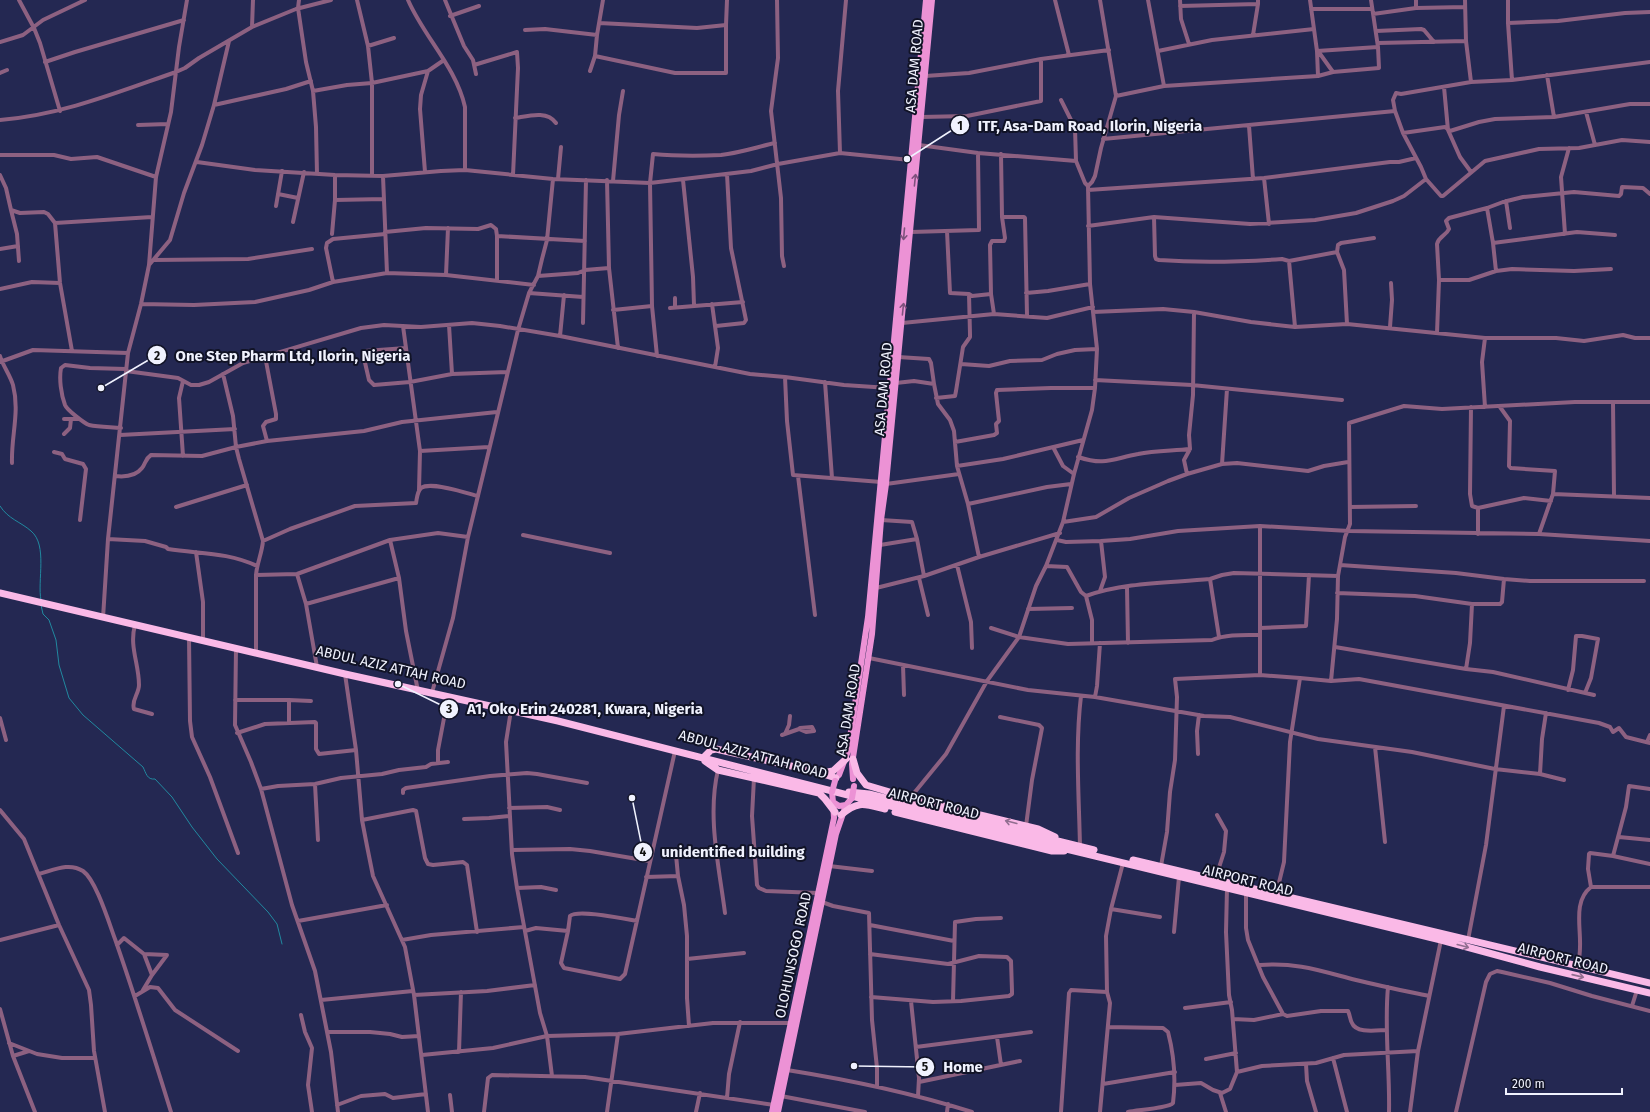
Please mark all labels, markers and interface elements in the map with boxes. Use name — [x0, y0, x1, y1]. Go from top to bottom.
street label: ASA DAM ROAD — [902, 19, 927, 113]
callout: ITF, Asa-Dam Road, Ilorin, Nigeria — [950, 112, 1210, 139]
text: ITF, Asa-Dam Road, Ilorin, Nigeria — [978, 117, 1202, 135]
text: 1 — [957, 119, 963, 133]
one-way arrow — [911, 174, 919, 187]
one-way arrow — [900, 227, 907, 240]
one-way arrow — [899, 303, 907, 316]
callout: One Step Pharm Ltd, Ilorin, Nigeria — [147, 342, 418, 369]
street label: ASA DAM ROAD — [871, 342, 896, 436]
text: One Step Pharm Ltd, Ilorin, Nigeria — [176, 347, 410, 365]
text: 2 — [154, 349, 160, 363]
street label: ABDUL AZIZ ATTAH ROAD — [314, 642, 467, 693]
street label: ASA DAM ROAD — [833, 662, 864, 758]
callout: A1, Oko Erin 240281, Kwara, Nigeria — [439, 696, 711, 723]
text: A1, Oko Erin 240281, Kwara, Nigeria — [466, 700, 703, 718]
text: 3 — [445, 702, 452, 716]
street label: ABDUL AZIZ ATTAH ROAD — [677, 726, 829, 783]
street label: AIRPORT ROAD — [887, 784, 981, 823]
one-way arrow — [1004, 818, 1017, 825]
callout: unidentified building — [633, 838, 813, 865]
text: unidentified building — [661, 843, 805, 861]
text: 4 — [640, 845, 647, 859]
street label: AIRPORT ROAD — [1201, 861, 1295, 900]
street label: OLOHUNSOGO ROAD — [772, 890, 815, 1020]
street label: AIRPORT ROAD — [1516, 939, 1610, 978]
one-way arrow — [1456, 943, 1469, 950]
one-way arrow — [1571, 972, 1584, 980]
callout: Home — [915, 1053, 991, 1080]
text: Home — [943, 1058, 983, 1076]
text: 5 — [922, 1060, 929, 1074]
scale bar — [1506, 1070, 1622, 1096]
text: 200 m — [1512, 1077, 1545, 1091]

